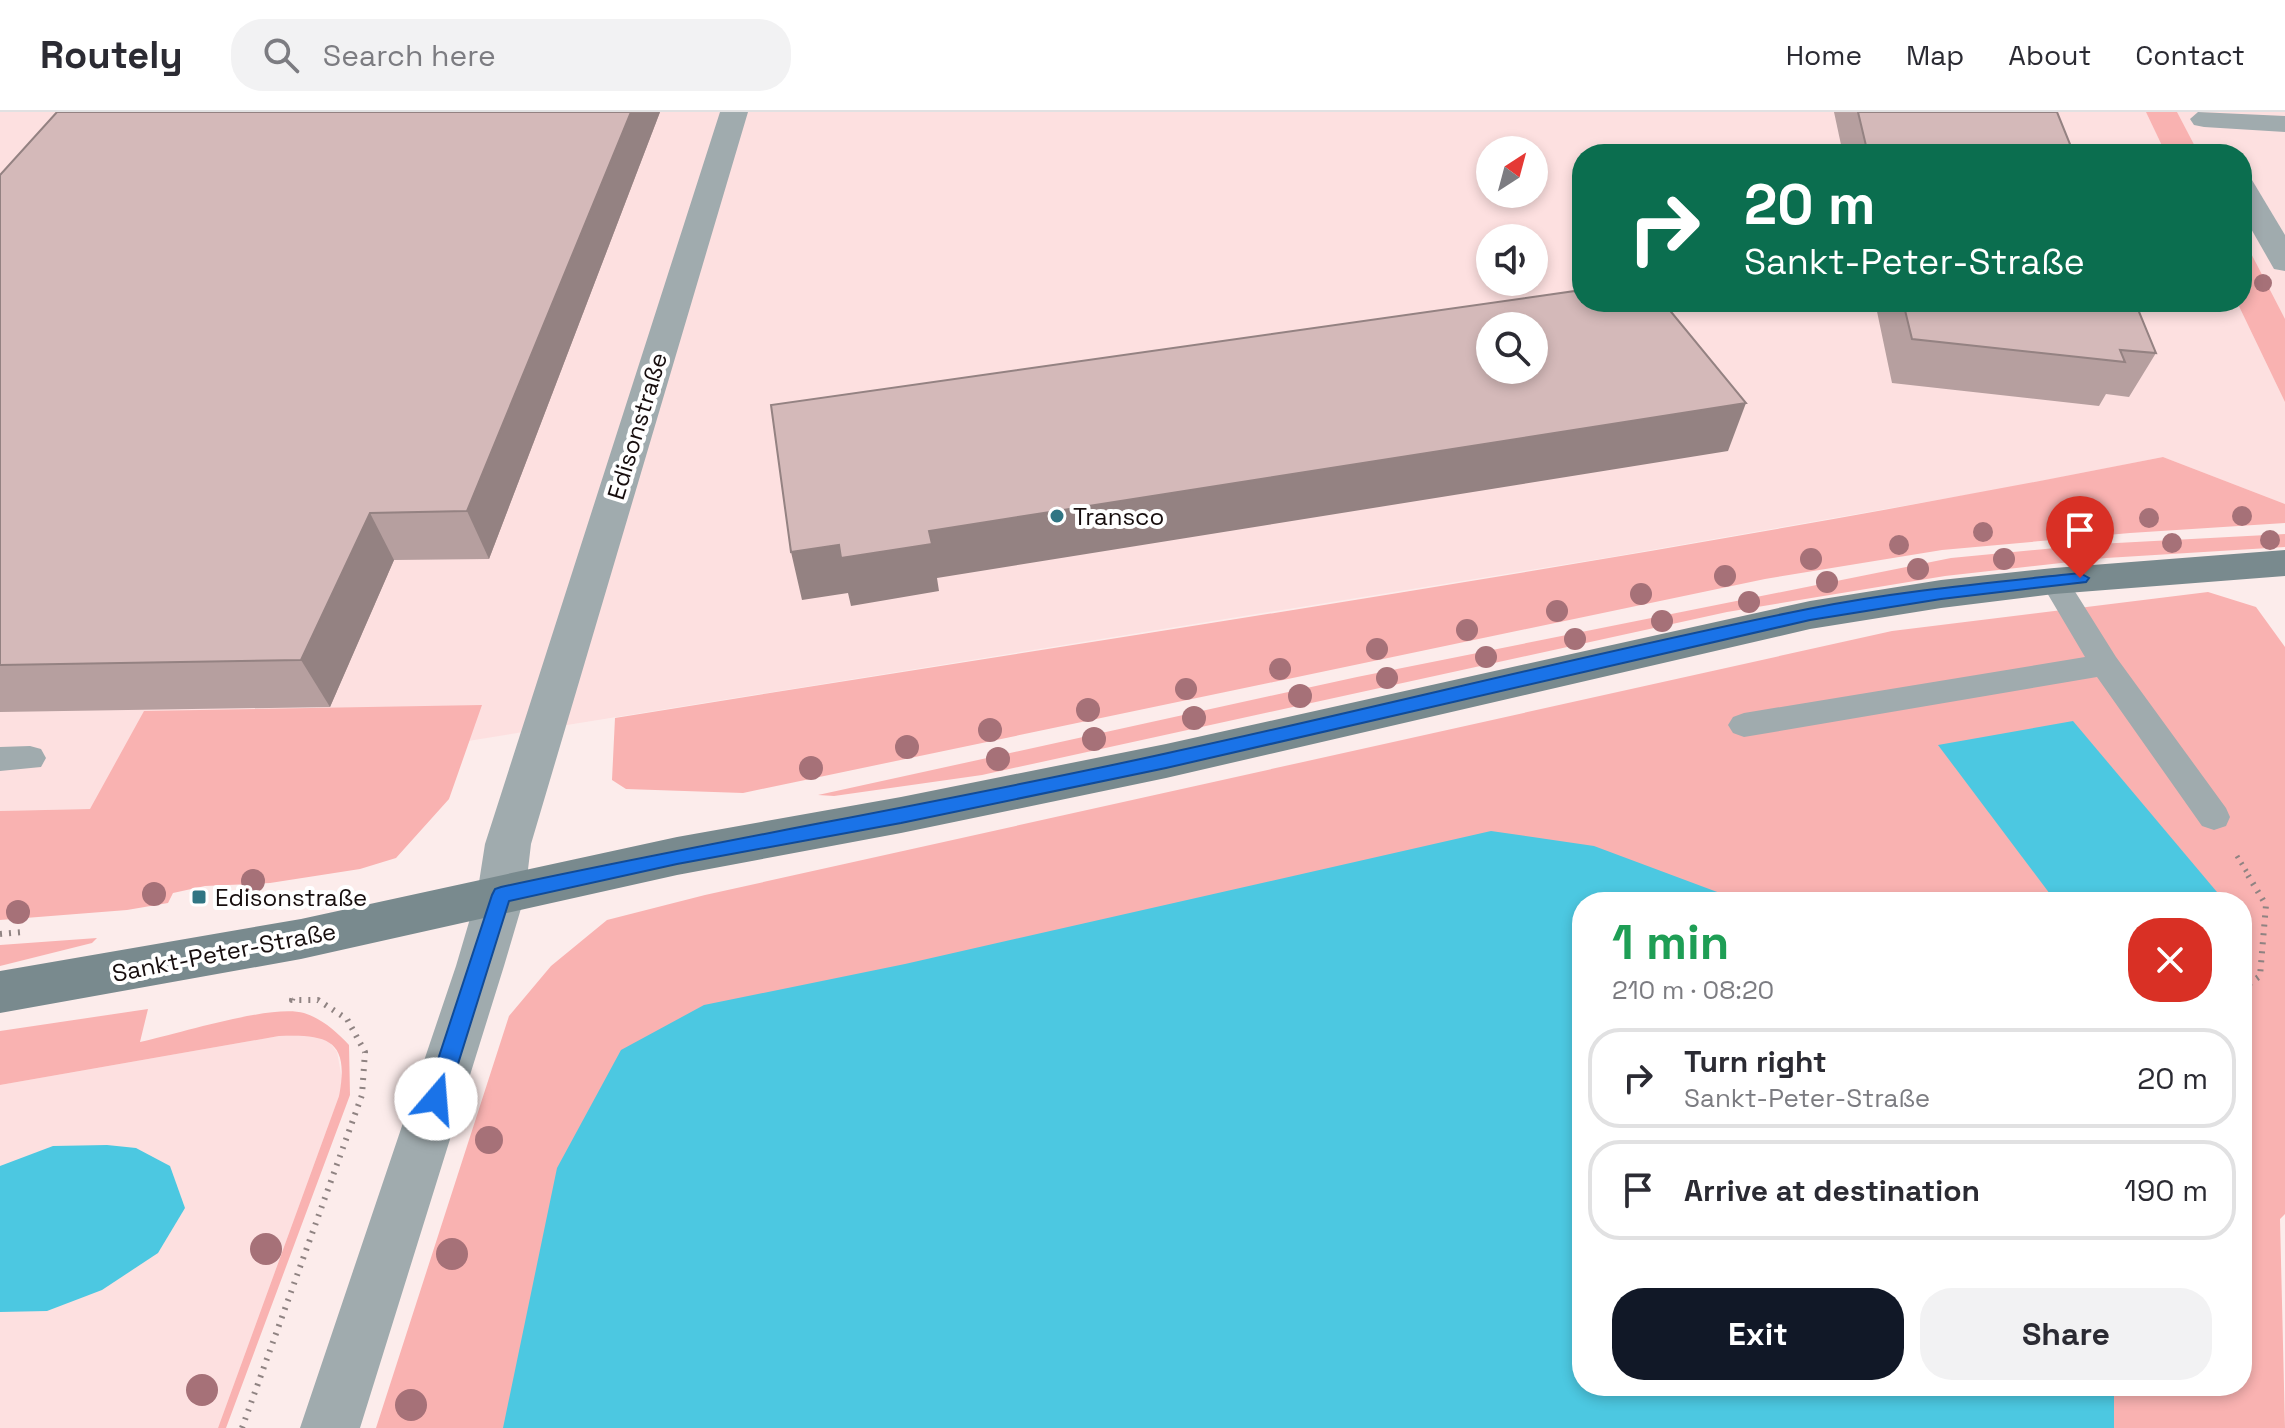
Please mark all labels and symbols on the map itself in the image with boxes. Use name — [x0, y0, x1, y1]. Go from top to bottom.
north arrow — [1476, 136, 1548, 208]
street label: Edisonstraße — [600, 349, 674, 503]
pin — [2046, 496, 2114, 578]
place label: Transco — [1073, 501, 1164, 532]
marker: Transco — [1048, 507, 1066, 525]
place label: Edisonstraße — [215, 882, 367, 913]
marker: Edisonstraße — [190, 888, 208, 906]
street label: Sankt-Peter-Straße — [110, 915, 338, 989]
position arrow — [394, 1057, 478, 1141]

